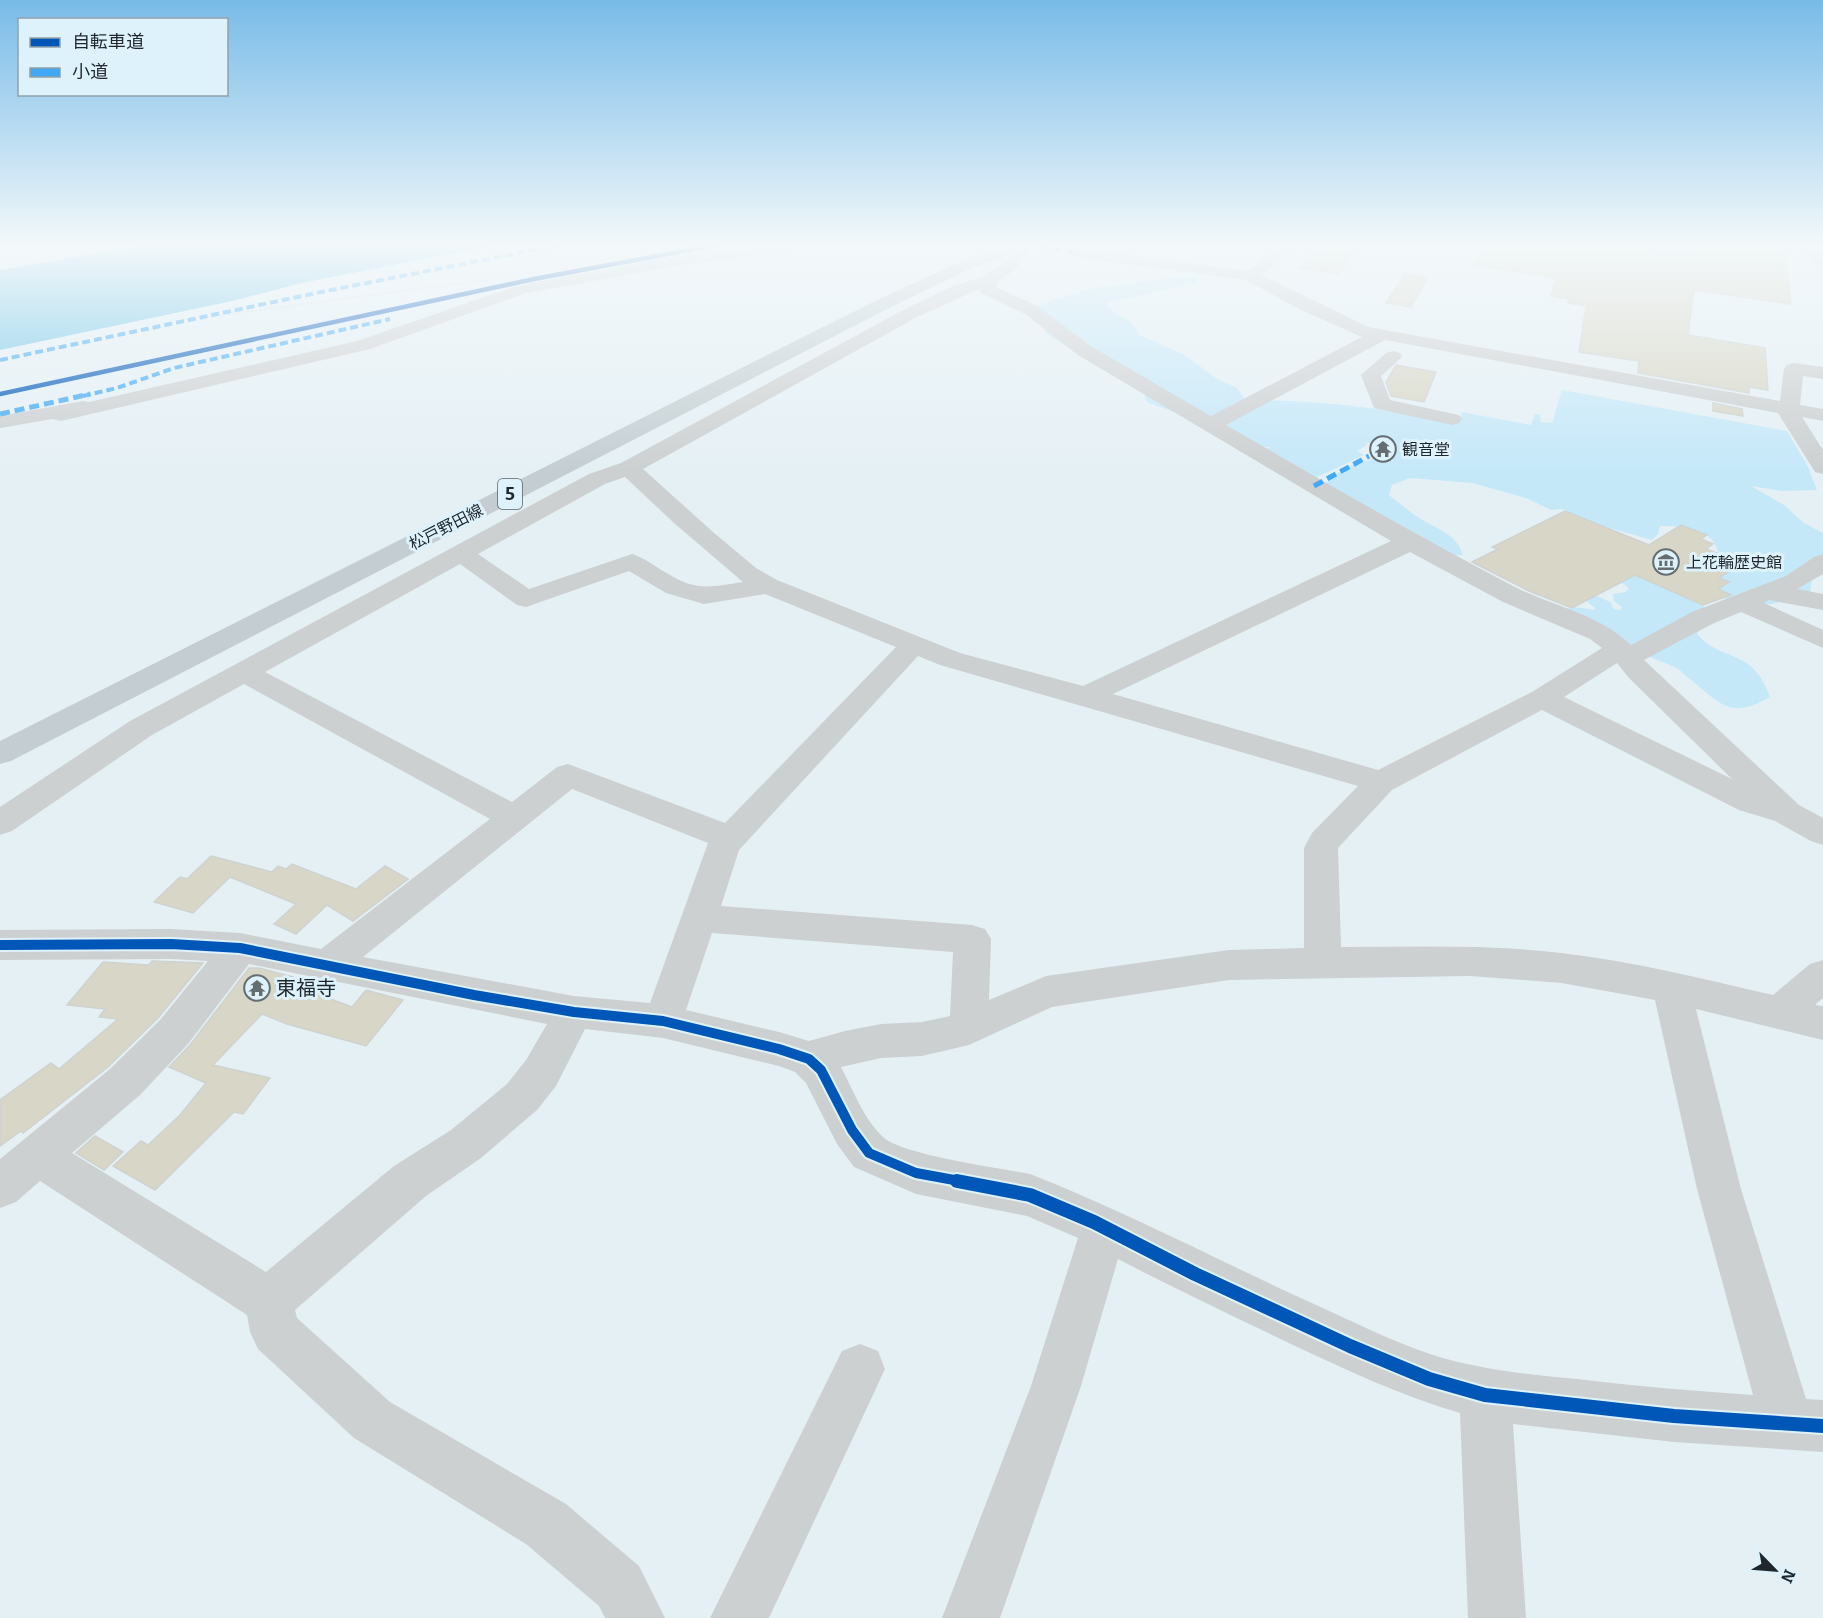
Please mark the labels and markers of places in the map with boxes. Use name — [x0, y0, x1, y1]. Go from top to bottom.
temple icon: 観音堂 — [1368, 434, 1398, 464]
place label: 観音堂 — [1402, 440, 1450, 459]
museum icon: 上花輪歴史館 — [1651, 547, 1681, 577]
place label: 上花輪歴史館 — [1686, 553, 1782, 572]
temple icon: 東福寺 — [242, 973, 272, 1003]
place label: 東福寺 — [276, 976, 336, 1000]

